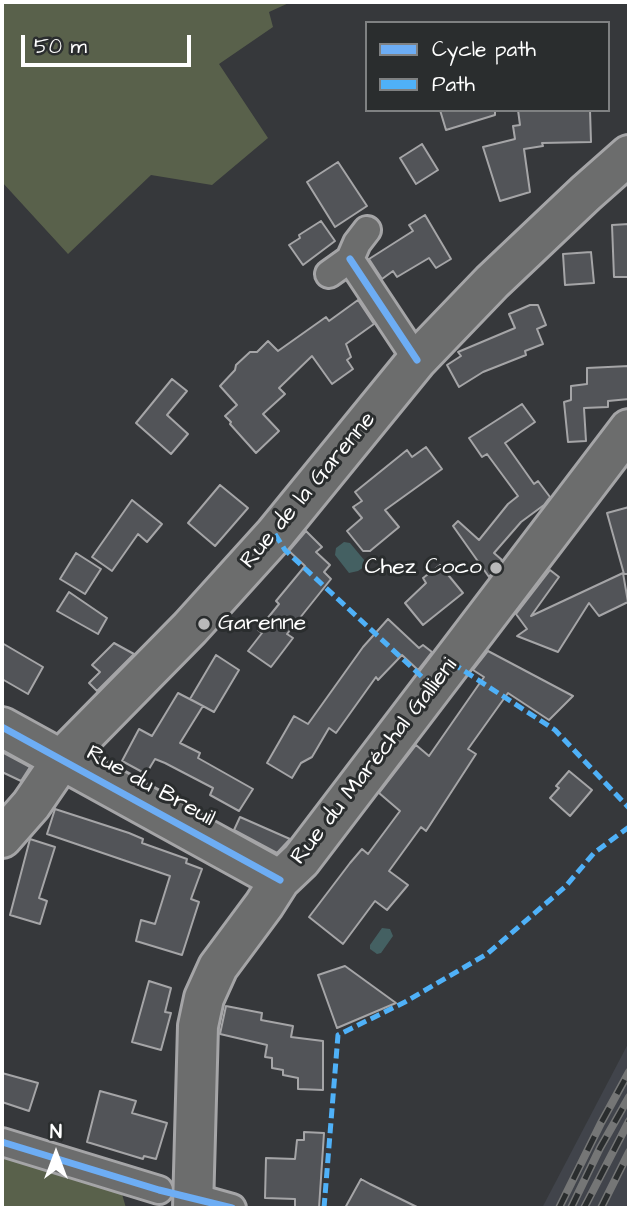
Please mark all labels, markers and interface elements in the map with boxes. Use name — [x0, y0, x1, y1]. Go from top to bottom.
scale bar — [24, 21, 194, 65]
legend — [365, 21, 610, 112]
text: 50 m — [34, 32, 87, 61]
text: Cycle path — [432, 35, 536, 64]
text: Path — [432, 70, 475, 99]
street label: Rue de la Garenne — [235, 407, 383, 575]
place label: Chez Coco — [365, 554, 482, 582]
marker: Chez Coco — [488, 560, 504, 576]
place label: Garenne — [218, 610, 306, 638]
marker: Garenne — [196, 616, 212, 632]
street label: Rue du Maréchal Gallieni — [286, 653, 464, 871]
street label: Rue du Breuil — [81, 740, 219, 834]
north arrow — [21, 1119, 91, 1189]
text: N — [50, 1119, 62, 1146]

